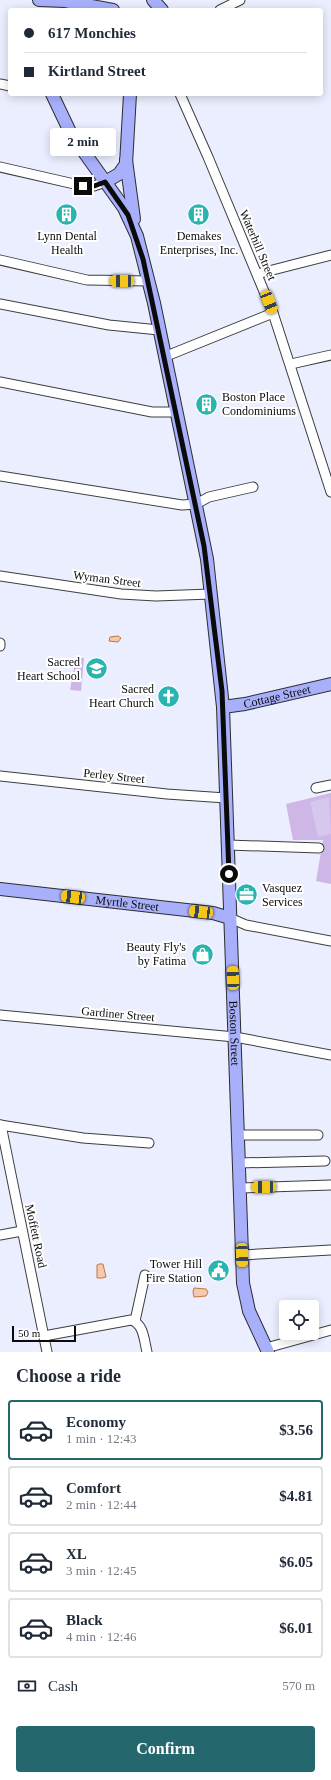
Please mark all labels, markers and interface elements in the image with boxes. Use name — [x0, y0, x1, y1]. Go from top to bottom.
text: 617 Monchies — [48, 25, 136, 41]
text: Kirtland Street — [48, 63, 146, 79]
callout: 2 min — [50, 128, 116, 156]
text: 2 min — [67, 134, 99, 149]
route end — [74, 177, 92, 195]
building icon: Lynn Dental Health — [54, 202, 80, 228]
building icon: Demakes Enterprises, Inc. — [186, 202, 212, 228]
street label: Waterhill Street — [237, 208, 279, 283]
place label: Lynn Dental Health — [37, 229, 97, 257]
place label: Demakes Enterprises, Inc. — [160, 229, 238, 257]
car — [110, 275, 134, 287]
car — [259, 289, 279, 315]
place label: Boston Place Condominiums — [222, 390, 296, 418]
building icon: Boston Place Condominiums — [193, 391, 219, 417]
street label: Wyman Street — [72, 568, 142, 590]
place label: Sacred Heart School — [17, 655, 81, 683]
school or university icon: Sacred Heart School — [83, 656, 109, 682]
place label: Sacred Heart Church — [89, 682, 154, 710]
street label: Cottage Street — [242, 682, 312, 711]
church icon: Sacred Heart Church — [156, 683, 182, 709]
street label: Perley Street — [83, 766, 146, 786]
route start — [220, 865, 238, 883]
place label: Vasquez Services — [262, 881, 303, 909]
office icon: Vasquez Services — [233, 882, 259, 908]
car — [60, 890, 86, 904]
street label: Myrtle Street — [95, 893, 160, 914]
car — [188, 905, 214, 919]
place label: Beauty Fly's by Fatima — [126, 940, 187, 968]
shop icon: Beauty Fly's by Fatima — [189, 941, 215, 967]
car — [227, 966, 239, 990]
street label: Boston Street — [226, 1000, 242, 1067]
street label: Gardiner Street — [81, 1004, 156, 1024]
car — [252, 1181, 276, 1193]
street label: Moffett Road — [22, 1203, 50, 1269]
car — [236, 1243, 248, 1267]
place label: Tower Hill Fire Station — [146, 1257, 203, 1285]
public building icon: Tower Hill Fire Station — [205, 1258, 231, 1284]
map controls — [279, 1300, 319, 1340]
button: locate — [279, 1300, 319, 1340]
scale bar — [12, 1324, 76, 1343]
text: 50 m — [18, 1327, 40, 1339]
text: Choose a ride — [16, 1366, 121, 1386]
icon: car — [18, 1412, 54, 1448]
text: Economy — [66, 1414, 126, 1430]
text: $3.56 — [279, 1422, 313, 1438]
text: 1 min · 12:43 — [66, 1431, 136, 1446]
icon: car — [18, 1478, 54, 1514]
text: Comfort — [66, 1480, 121, 1496]
text: $4.81 — [279, 1488, 313, 1504]
text: 2 min · 12:44 — [66, 1497, 136, 1512]
icon: car — [18, 1544, 54, 1580]
text: XL — [66, 1546, 87, 1562]
text: $6.05 — [279, 1554, 313, 1570]
text: 3 min · 12:45 — [66, 1563, 136, 1578]
icon: car — [18, 1610, 54, 1646]
text: Black — [66, 1612, 103, 1628]
text: $6.01 — [279, 1620, 313, 1636]
text: 4 min · 12:46 — [66, 1629, 136, 1644]
icon: cash — [16, 1675, 38, 1697]
text: Cash — [48, 1678, 78, 1694]
text: 570 m — [282, 1678, 315, 1693]
button: Confirm — [16, 1726, 315, 1772]

